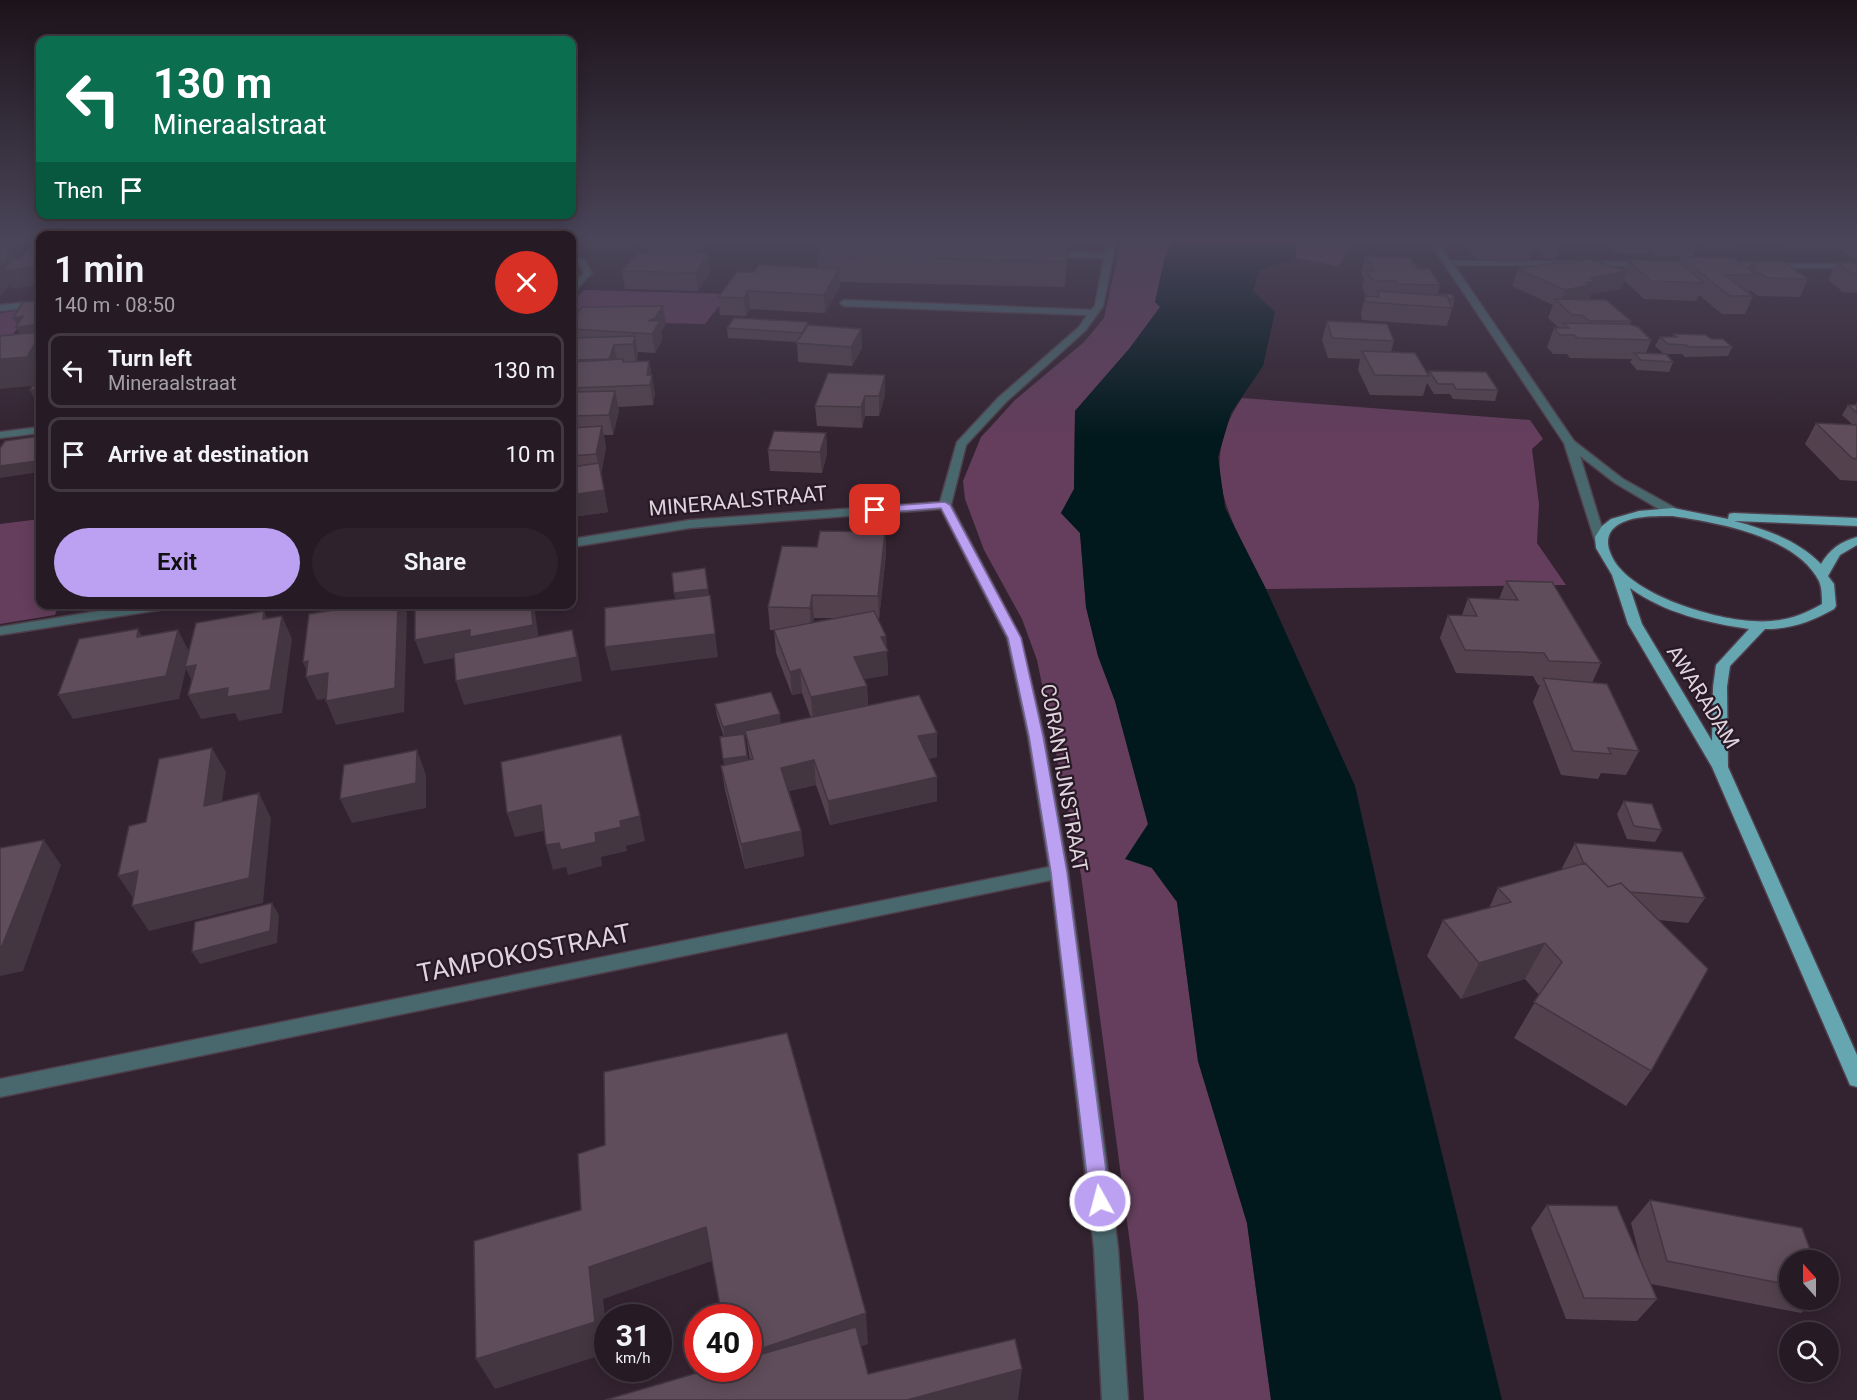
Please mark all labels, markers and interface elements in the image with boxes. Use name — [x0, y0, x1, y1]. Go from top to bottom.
text: 130 m — [153, 59, 272, 108]
icon: left — [54, 60, 132, 138]
text: Mineraalstraat — [153, 109, 327, 141]
icon: arrive — [115, 174, 148, 207]
text: Then — [54, 178, 103, 203]
text: 1 min — [54, 249, 144, 291]
button: close — [495, 251, 558, 314]
text: 140 m · 08:50 — [54, 293, 175, 317]
text: Turn left — [108, 346, 192, 371]
icon: left — [57, 354, 90, 387]
text: 130 m — [493, 358, 555, 383]
text: Mineraalstraat — [108, 371, 237, 395]
icon: arrive — [57, 438, 90, 471]
text: Arrive at destination — [108, 442, 309, 467]
text: 10 m — [506, 442, 555, 467]
street label: MINERAALSTRAAT — [648, 481, 829, 521]
pin — [849, 484, 900, 535]
icon: arrive — [858, 493, 891, 526]
button: Exit — [54, 528, 300, 597]
button: Share — [312, 528, 558, 597]
street label: AWARADAM — [1662, 641, 1744, 753]
street label: CORANTIJNSTRAAT — [1036, 682, 1092, 874]
street label: TAMPOKOSTRAAT — [415, 918, 633, 988]
position arrow — [1068, 1169, 1132, 1233]
north arrow — [1779, 1250, 1839, 1310]
map controls — [1779, 1250, 1839, 1382]
speed limit sign: 40 — [684, 1304, 762, 1382]
text: 31 — [616, 1318, 650, 1353]
button: search — [1779, 1322, 1839, 1382]
text: km/h — [615, 1349, 651, 1367]

